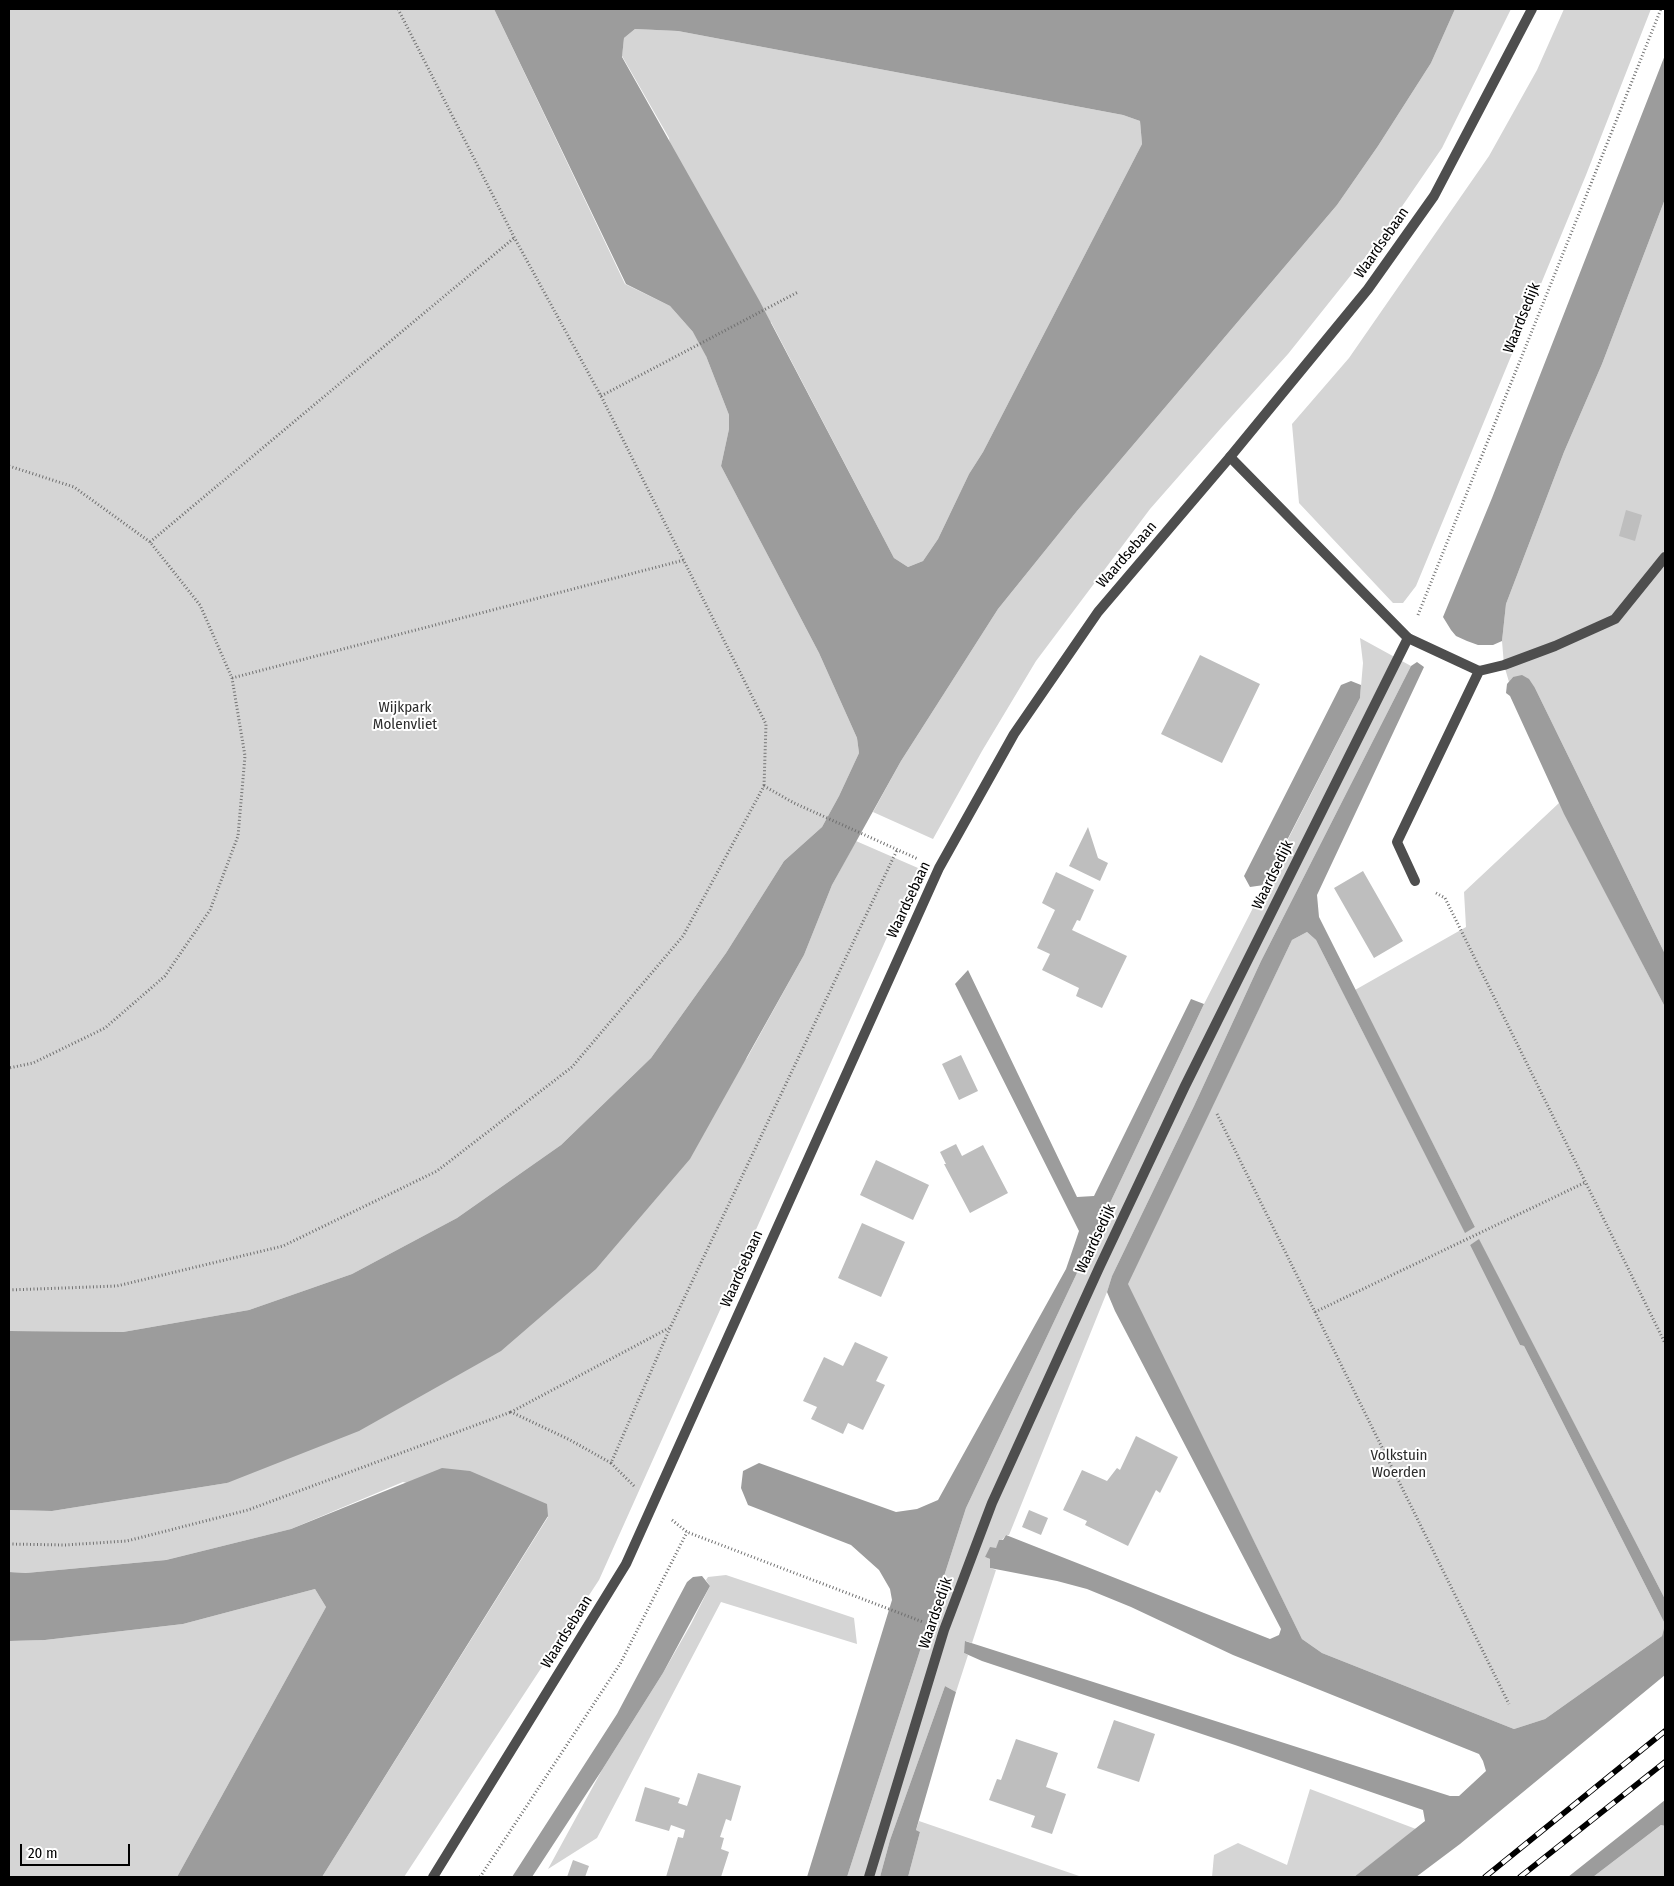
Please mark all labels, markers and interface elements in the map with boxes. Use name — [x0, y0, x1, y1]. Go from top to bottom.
street label: Waardsebaan — [1351, 204, 1413, 282]
street label: Waardsedijk — [1500, 280, 1544, 356]
street label: Waardsebaan — [1093, 518, 1161, 592]
park label: Wijkpark Molenvliet — [373, 699, 437, 734]
street label: Waardsedijk — [1249, 837, 1297, 913]
street label: Waardsebaan — [883, 859, 935, 941]
street label: Waardsedijk — [1072, 1201, 1120, 1277]
street label: Waardsebaan — [717, 1228, 767, 1310]
park label: Volkstuin Woerden — [1371, 1447, 1427, 1482]
street label: Waardsedijk — [915, 1575, 957, 1651]
street label: Waardsebaan — [538, 1592, 596, 1672]
scale bar — [22, 1834, 132, 1866]
text: 20 m — [28, 1844, 58, 1862]

